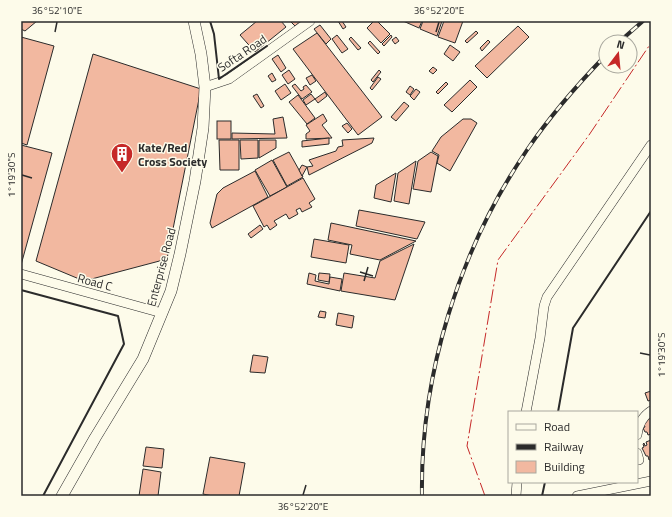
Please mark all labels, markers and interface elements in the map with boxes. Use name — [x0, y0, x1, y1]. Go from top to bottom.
text: 36°52'10"E — [32, 3, 83, 18]
text: 36°52'20"E — [414, 3, 465, 18]
street label: Softa Road — [214, 30, 270, 76]
north arrow — [598, 34, 638, 74]
text: N — [615, 36, 627, 53]
place label: Kate/Red Cross Society — [138, 138, 207, 171]
building icon: Kate/Red Cross Society — [109, 141, 135, 174]
text: 1°19'30"S — [4, 153, 19, 197]
street label: Enterprise Road — [141, 225, 181, 309]
street label: Road C — [76, 268, 115, 296]
text: 1°19'30"S — [654, 333, 669, 377]
legend — [508, 411, 638, 483]
text: Road — [544, 417, 570, 436]
text: Railway — [544, 437, 584, 456]
text: Building — [544, 457, 585, 476]
text: 36°52'20"E — [278, 499, 329, 514]

